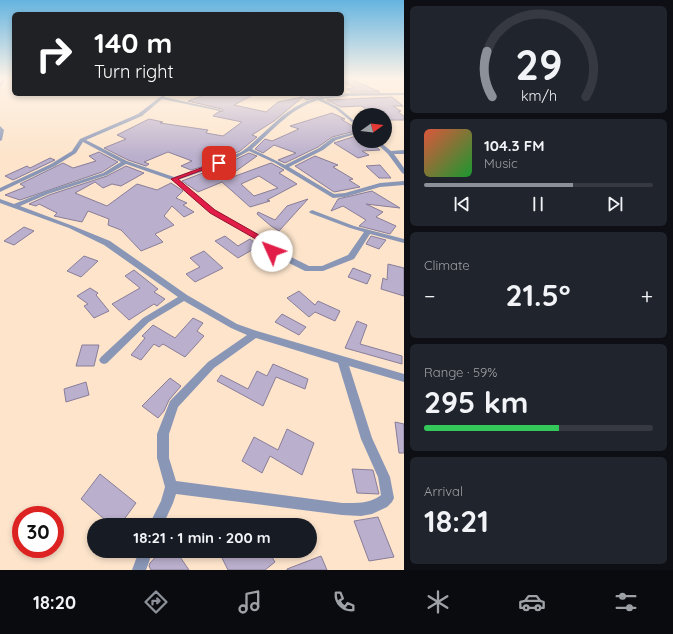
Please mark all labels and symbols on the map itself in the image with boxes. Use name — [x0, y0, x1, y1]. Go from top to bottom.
north arrow — [352, 108, 392, 148]
pin — [202, 146, 236, 180]
position arrow — [251, 230, 293, 272]
speed limit sign: 30 — [12, 506, 64, 558]

